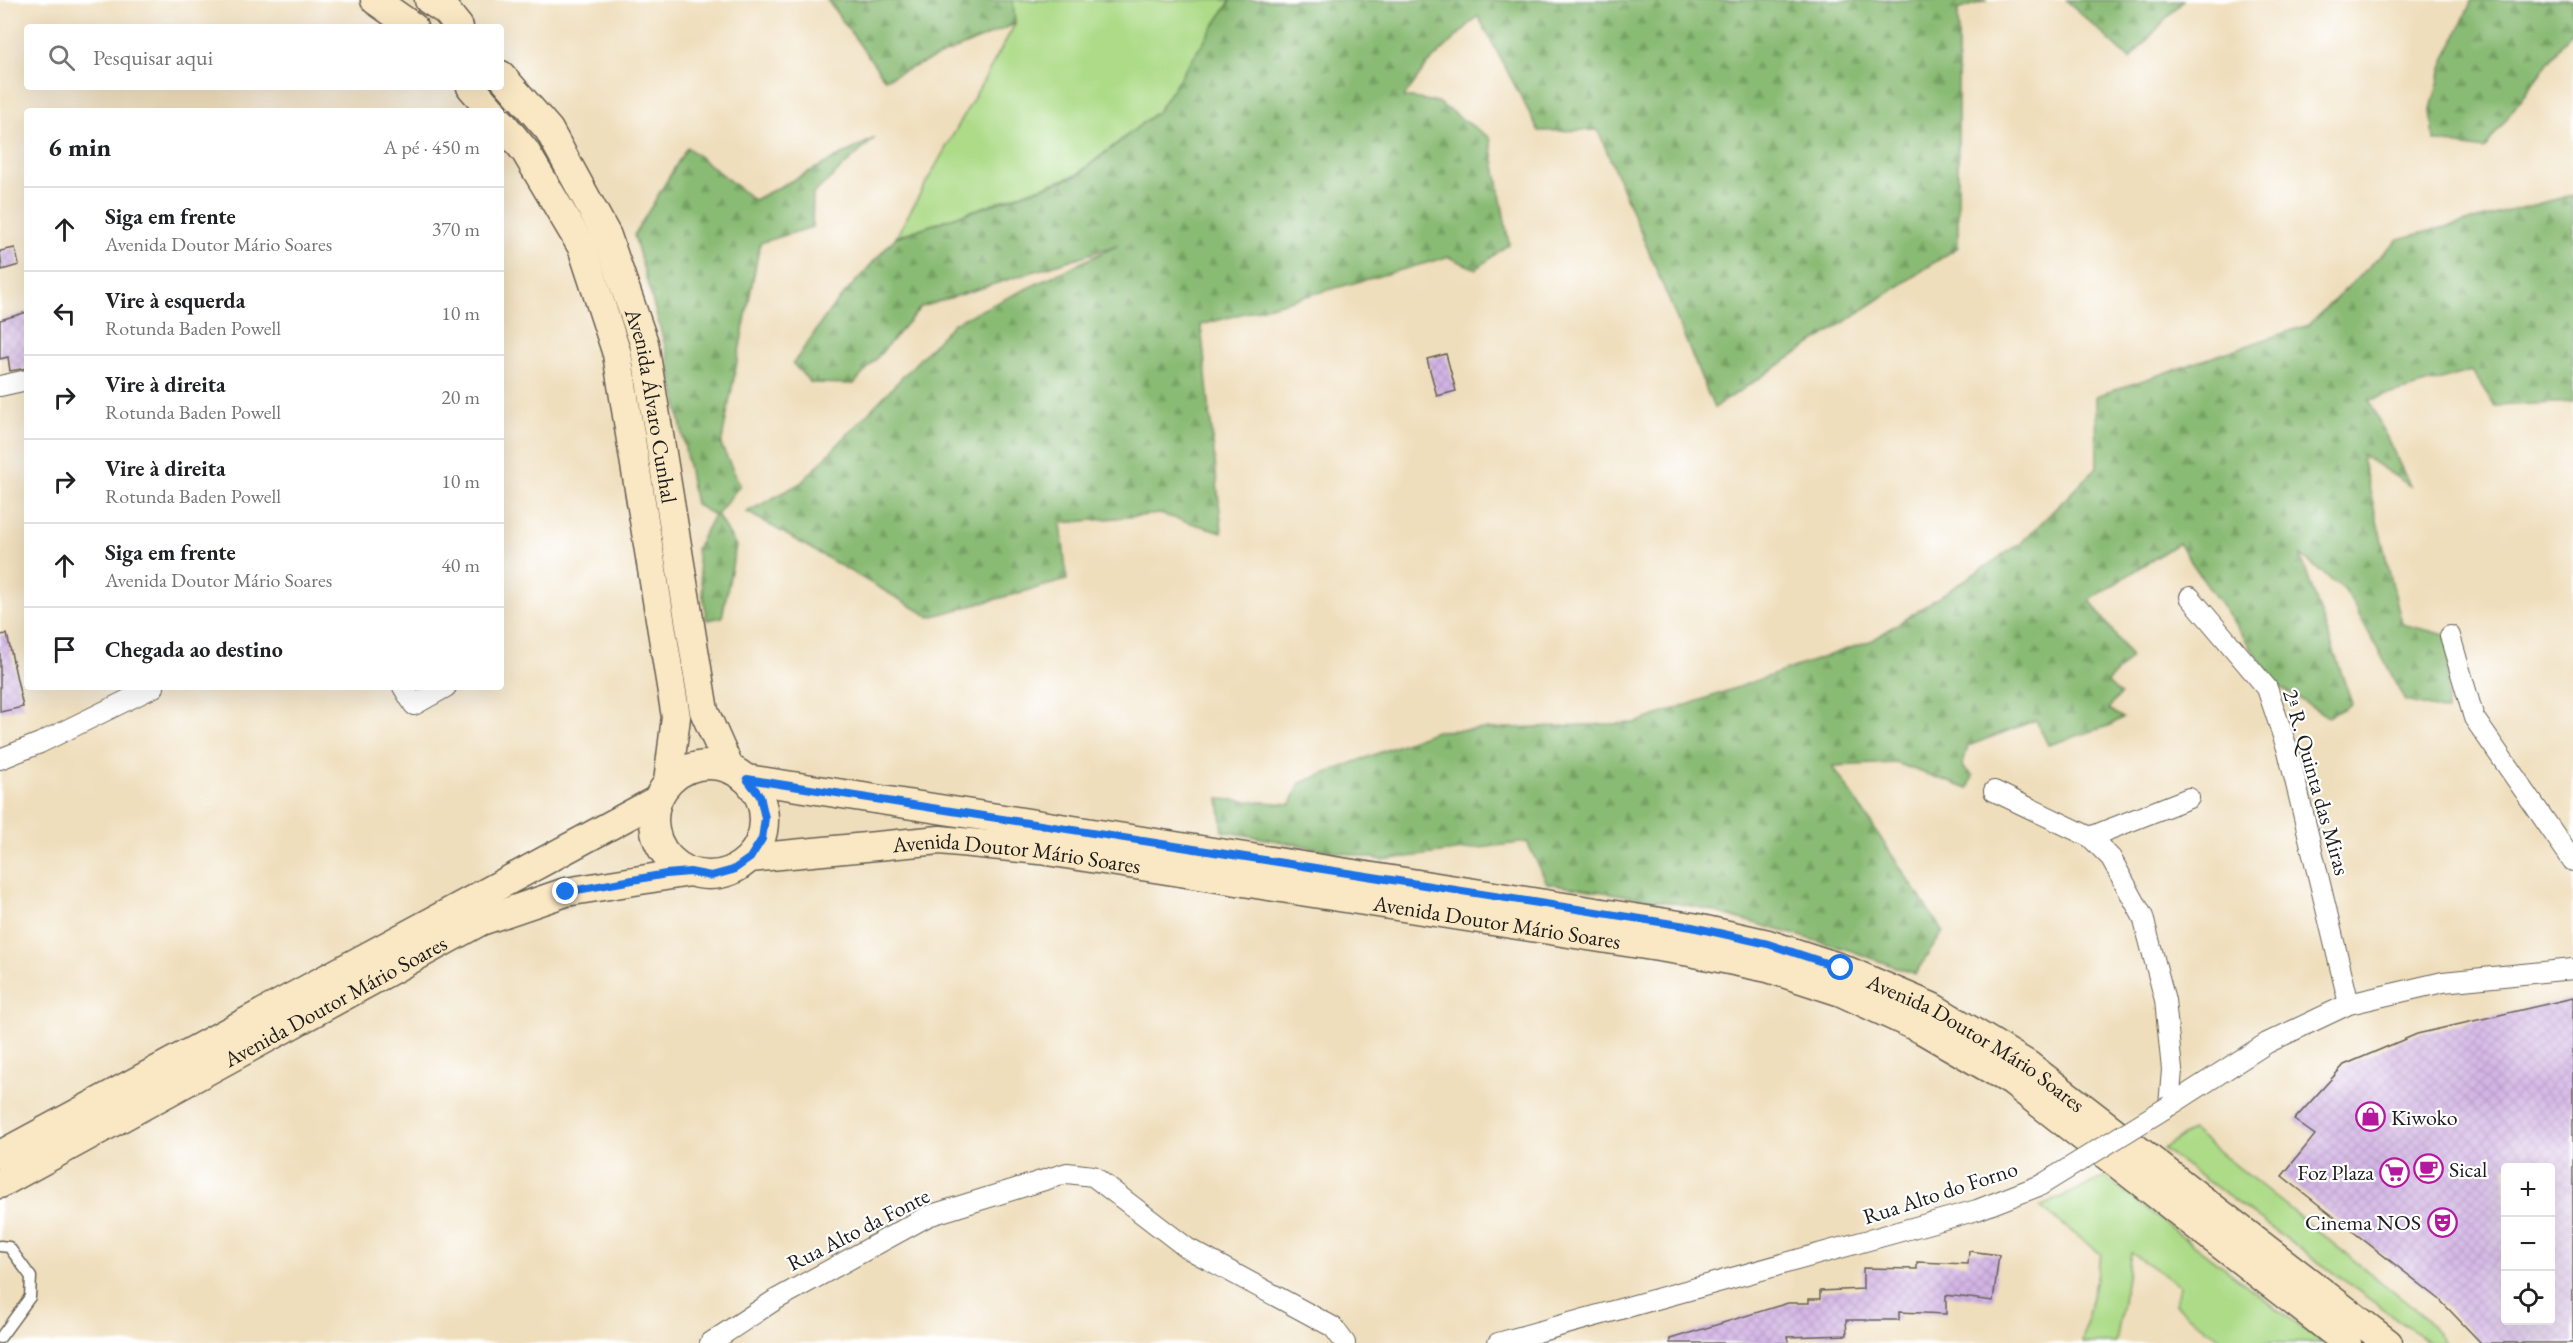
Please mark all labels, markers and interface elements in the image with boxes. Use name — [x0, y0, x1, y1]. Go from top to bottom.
search box — [24, 24, 504, 90]
icon: search — [45, 41, 78, 74]
text: Pesquisar aqui — [93, 43, 213, 72]
text: 6 min — [48, 130, 111, 164]
text: A pé · 450 m — [384, 134, 480, 160]
text: Siga em frente — [105, 202, 236, 231]
icon: ahead — [48, 213, 81, 246]
text: 370 m — [432, 216, 480, 242]
text: Avenida Doutor Mário Soares — [105, 231, 332, 257]
text: Vire à esquerda — [105, 286, 245, 315]
icon: left — [48, 297, 81, 330]
text: 10 m — [441, 300, 480, 326]
street label: Avenida Álvaro Cunhal — [618, 303, 684, 505]
text: Rotunda Baden Powell — [105, 315, 281, 341]
text: Vire à direita — [105, 370, 226, 399]
icon: right — [48, 381, 81, 414]
text: 20 m — [441, 384, 480, 410]
text: Rotunda Baden Powell — [105, 399, 281, 425]
text: Vire à direita — [105, 454, 226, 483]
icon: right — [48, 465, 81, 498]
text: 10 m — [441, 468, 480, 494]
text: Rotunda Baden Powell — [105, 483, 281, 509]
text: Siga em frente — [105, 538, 236, 567]
icon: ahead — [48, 549, 81, 582]
text: 40 m — [441, 552, 480, 578]
text: Avenida Doutor Mário Soares — [105, 567, 332, 593]
icon: arrive — [48, 633, 81, 666]
text: Chegada ao destino — [105, 635, 283, 664]
street label: 2ª R. Quinta das Miras — [2276, 686, 2357, 879]
street label: Avenida Doutor Mário Soares — [890, 826, 1143, 881]
route end — [552, 878, 578, 904]
street label: Avenida Doutor Mário Soares — [1370, 888, 1623, 956]
street label: Avenida Doutor Mário Soares — [218, 928, 452, 1074]
route start — [1827, 954, 1853, 980]
street label: Avenida Doutor Mário Soares — [1861, 966, 2091, 1119]
shop icon: Kiwoko — [2354, 1101, 2386, 1133]
place label: Kiwoko — [2391, 1103, 2458, 1132]
cafe icon: Sical — [2412, 1153, 2444, 1185]
street label: Rua Alto do Forno — [1859, 1154, 2021, 1231]
place label: Sical — [2449, 1155, 2487, 1184]
supermarket icon: Foz Plaza — [2379, 1156, 2411, 1188]
place label: Foz Plaza — [2297, 1158, 2374, 1187]
map controls — [2501, 1163, 2555, 1325]
button: + — [2501, 1163, 2555, 1217]
street label: Rua Alto da Fonte — [782, 1181, 935, 1278]
theatre icon: Cinema NOS — [2426, 1206, 2458, 1238]
place label: Cinema NOS — [2305, 1208, 2421, 1237]
button: − — [2501, 1217, 2555, 1271]
button: locate — [2501, 1271, 2555, 1325]

